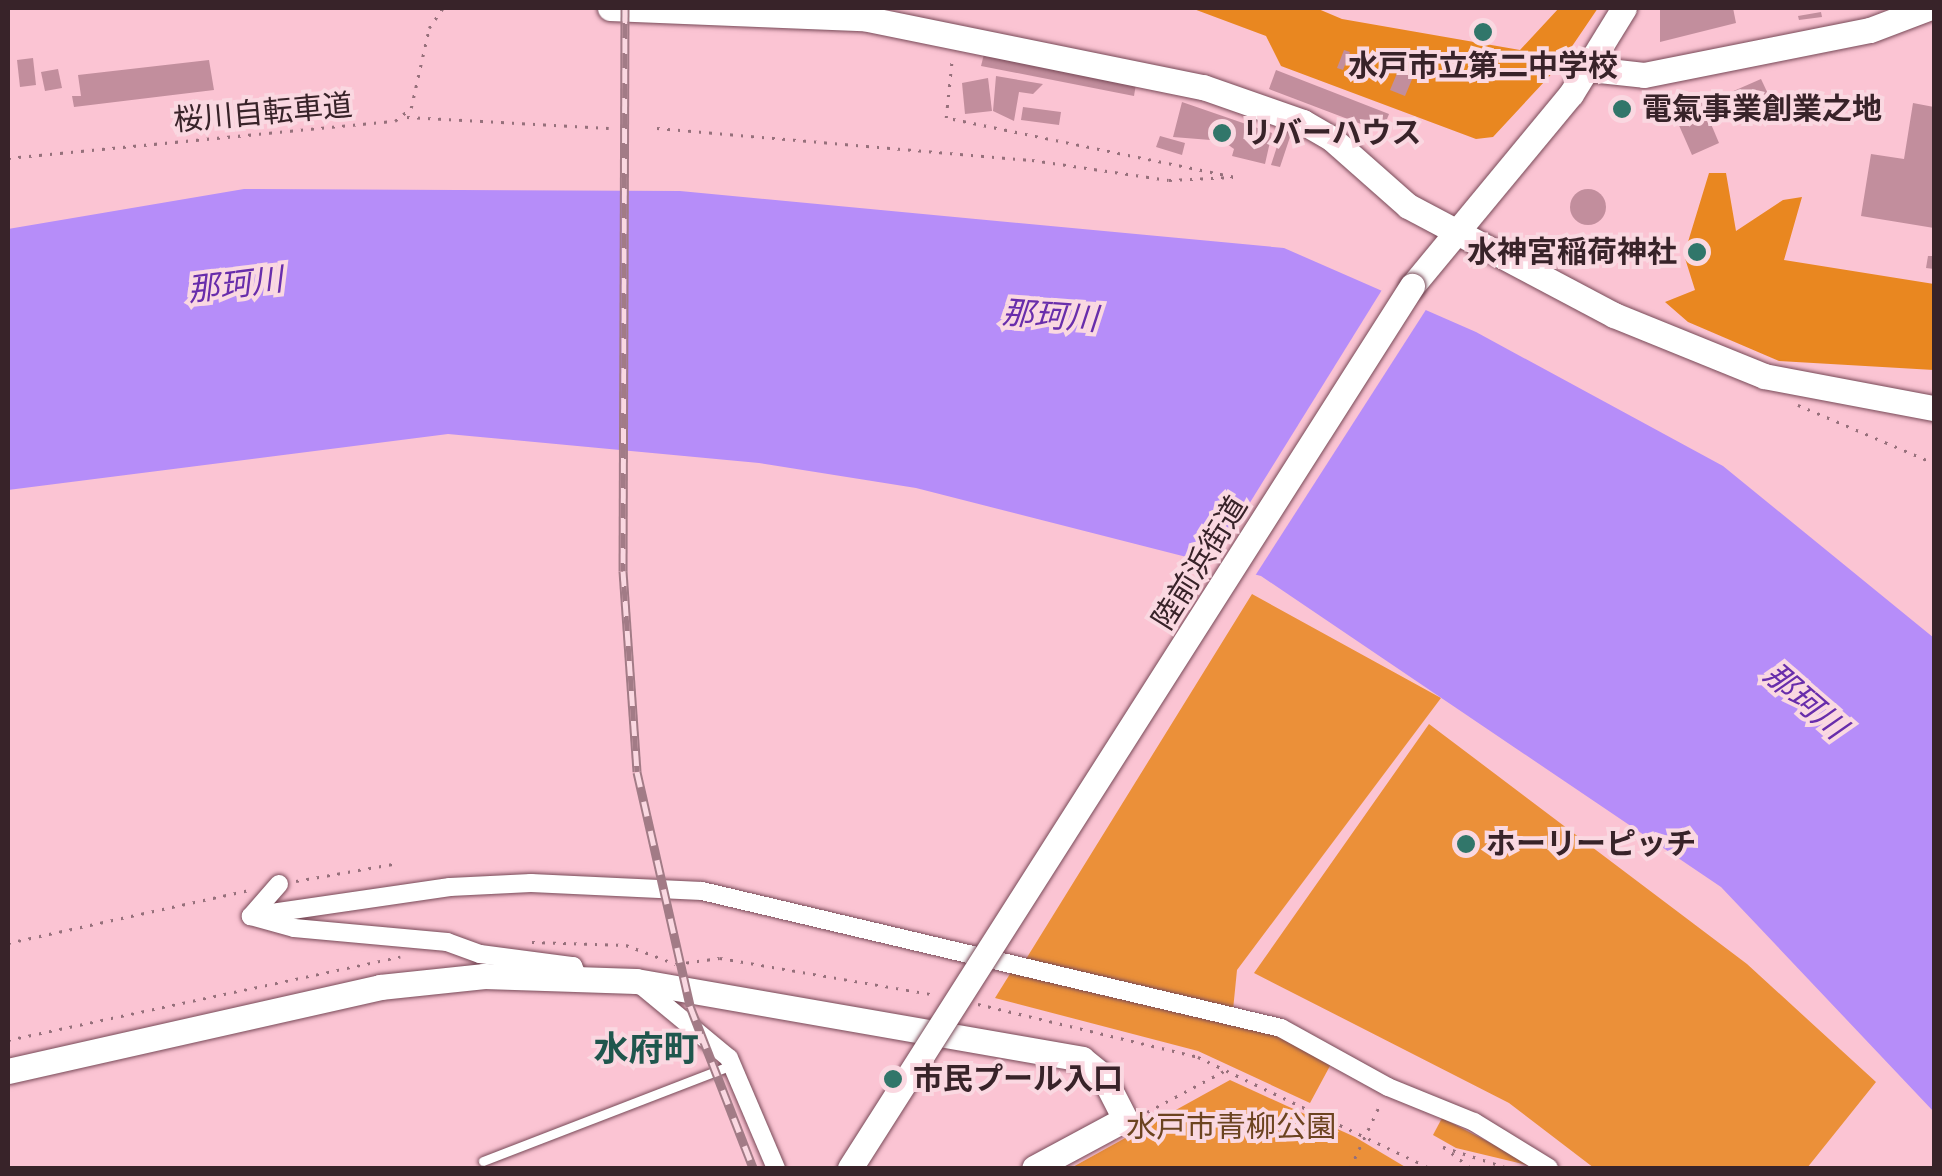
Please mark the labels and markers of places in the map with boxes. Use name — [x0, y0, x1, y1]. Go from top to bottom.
marker: 水戸市立第二中学校 — [1472, 21, 1494, 43]
place label: 水戸市立第二中学校 — [1348, 48, 1618, 84]
place label: 電氣事業創業之地 — [1642, 91, 1882, 127]
marker: 電氣事業創業之地 — [1611, 98, 1633, 120]
place label: リバーハウス — [1242, 115, 1422, 151]
marker: リバーハウス — [1211, 122, 1233, 144]
place label: 水神宮稲荷神社 — [1467, 234, 1677, 270]
marker: 水神宮稲荷神社 — [1686, 241, 1708, 263]
place label: ホーリーピッチ — [1486, 826, 1696, 862]
marker: ホーリーピッチ — [1455, 833, 1477, 855]
place label: 市民プール入口 — [913, 1061, 1123, 1097]
marker: 市民プール入口 — [882, 1068, 904, 1090]

